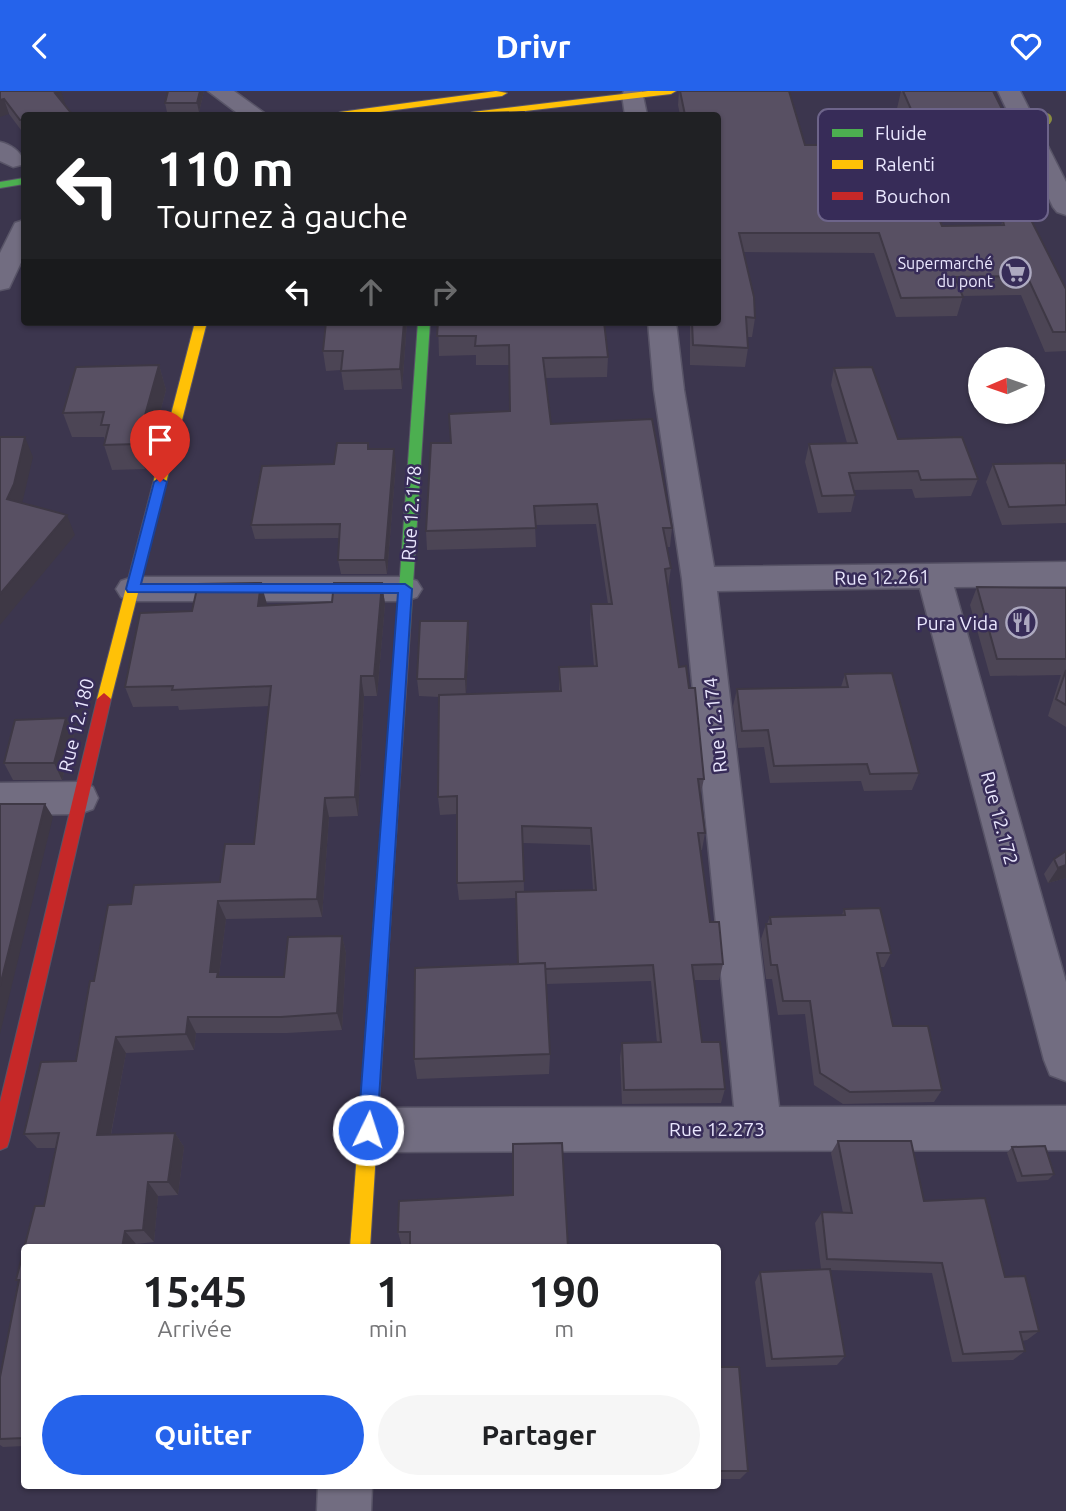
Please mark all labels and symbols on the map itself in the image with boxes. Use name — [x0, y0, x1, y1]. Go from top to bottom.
legend — [818, 109, 1048, 221]
text: Fluide — [875, 122, 927, 144]
text: Ralenti — [875, 153, 935, 175]
text: Bouchon — [875, 185, 951, 207]
place label: Supermarché du pont — [898, 254, 994, 290]
supermarket icon: Supermarché du pont — [999, 255, 1033, 289]
north arrow — [968, 347, 1045, 423]
pin — [130, 410, 190, 482]
street label: Rue 12.178 — [397, 464, 425, 562]
street label: Rue 12.261 — [834, 565, 930, 589]
restaurant icon: Pura Vida — [1004, 606, 1038, 640]
place label: Pura Vida — [916, 612, 998, 634]
street label: Rue 12.180 — [54, 676, 98, 774]
street label: Rue 12.174 — [699, 676, 731, 774]
street label: Rue 12.172 — [977, 769, 1023, 867]
position arrow — [331, 1093, 405, 1167]
street label: Rue 12.273 — [669, 1118, 765, 1140]

